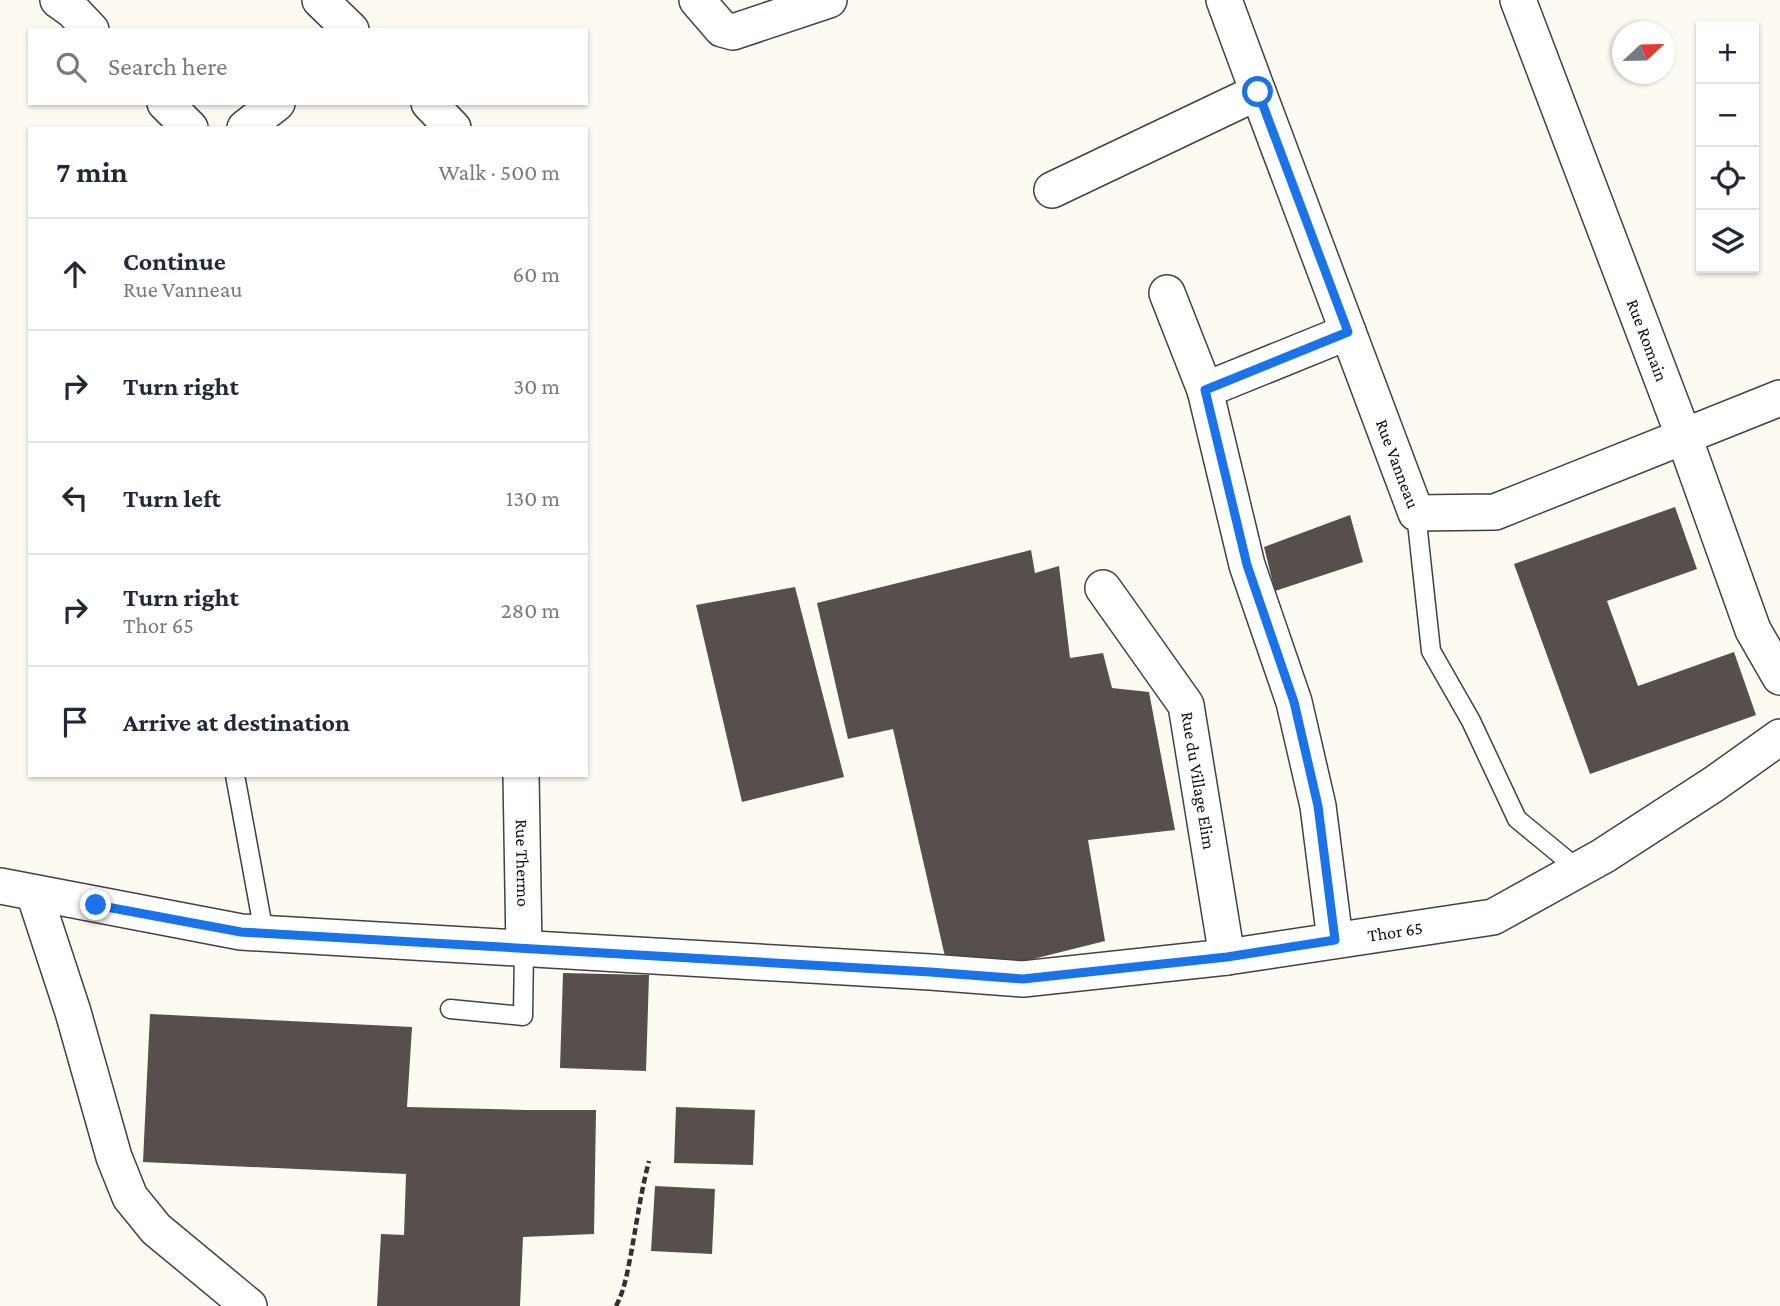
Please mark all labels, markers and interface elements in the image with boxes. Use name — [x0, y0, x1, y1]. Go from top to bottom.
north arrow — [1612, 21, 1675, 84]
map controls — [1696, 21, 1759, 273]
button: + — [1696, 21, 1759, 84]
search box — [28, 28, 588, 105]
icon: search — [52, 48, 90, 86]
text: Search here — [108, 52, 227, 81]
route start — [1242, 76, 1273, 107]
button: − — [1696, 84, 1759, 147]
button: locate — [1696, 147, 1759, 210]
text: 7 min — [56, 155, 128, 188]
text: Walk · 500 m — [438, 159, 560, 185]
button: layers — [1696, 210, 1759, 273]
text: Continue — [123, 247, 226, 276]
icon: ahead — [56, 255, 94, 293]
text: 60 m — [513, 261, 560, 287]
text: Rue Vanneau — [123, 276, 242, 302]
street label: Rue Romain — [1623, 296, 1672, 385]
icon: right — [56, 367, 94, 405]
text: Turn right — [123, 372, 239, 401]
text: 30 m — [513, 373, 560, 399]
street label: Rue Vanneau — [1372, 416, 1423, 511]
icon: left — [56, 479, 94, 517]
text: Turn left — [123, 484, 221, 513]
text: 130 m — [506, 485, 560, 511]
text: Turn right — [123, 583, 239, 612]
icon: right — [56, 591, 94, 629]
text: 280 m — [501, 597, 560, 623]
text: Thor 65 — [123, 612, 194, 638]
icon: arrive — [56, 703, 94, 741]
text: Arrive at destination — [123, 708, 350, 737]
street label: Rue du Village Elim — [1177, 710, 1219, 851]
street label: Rue Thermo — [512, 819, 533, 907]
route end — [80, 889, 111, 920]
street label: Thor 65 — [1366, 918, 1424, 946]

